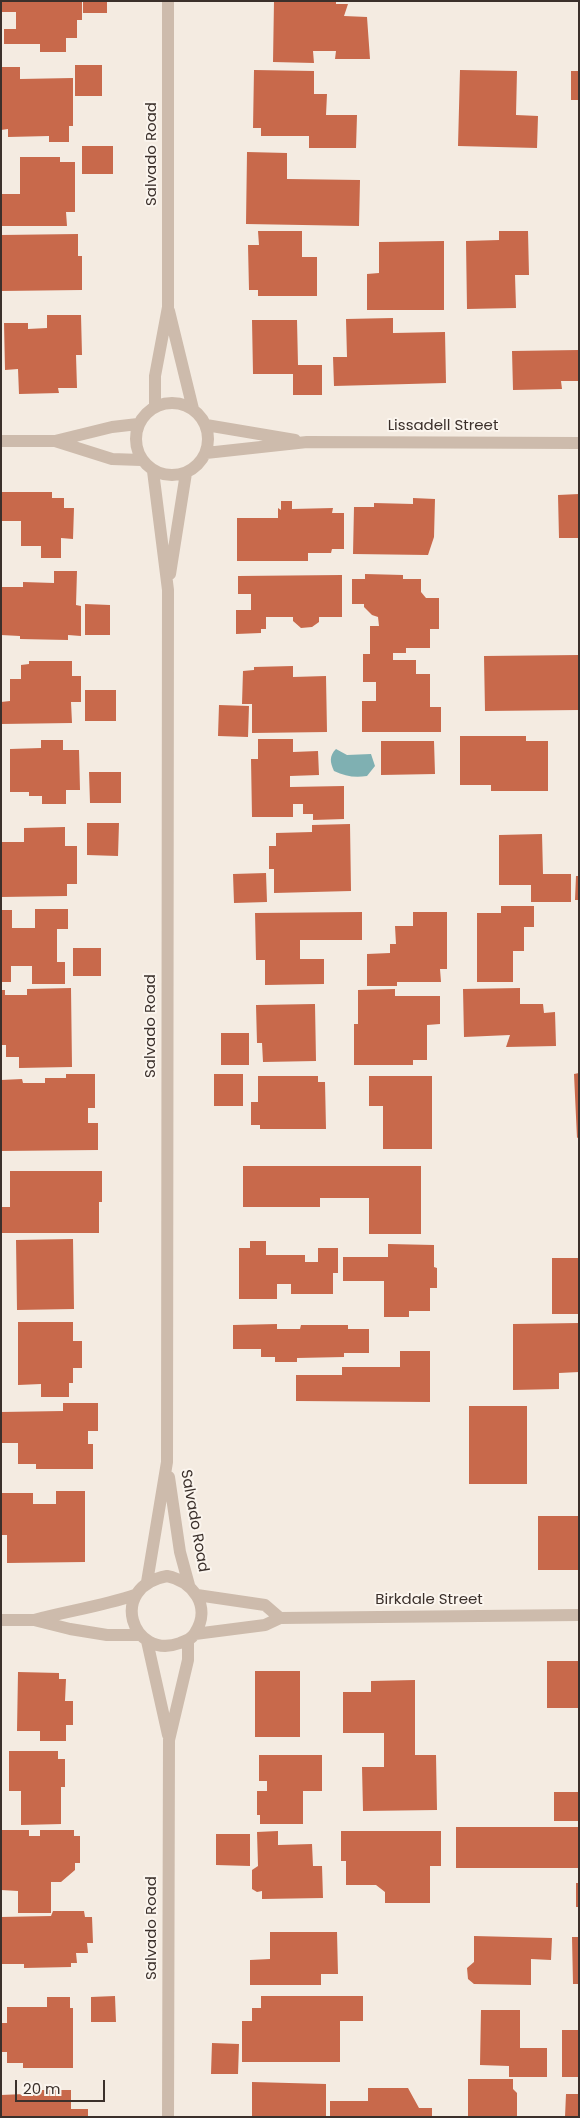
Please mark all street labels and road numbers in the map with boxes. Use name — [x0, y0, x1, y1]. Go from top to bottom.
street label: Salvado Road — [143, 102, 161, 206]
street label: Lissadell Street — [388, 417, 498, 435]
street label: Salvado Road — [142, 974, 160, 1078]
street label: Salvado Road — [176, 1468, 212, 1574]
street label: Birkdale Street — [375, 1591, 483, 1609]
street label: Salvado Road — [143, 1876, 161, 1980]

